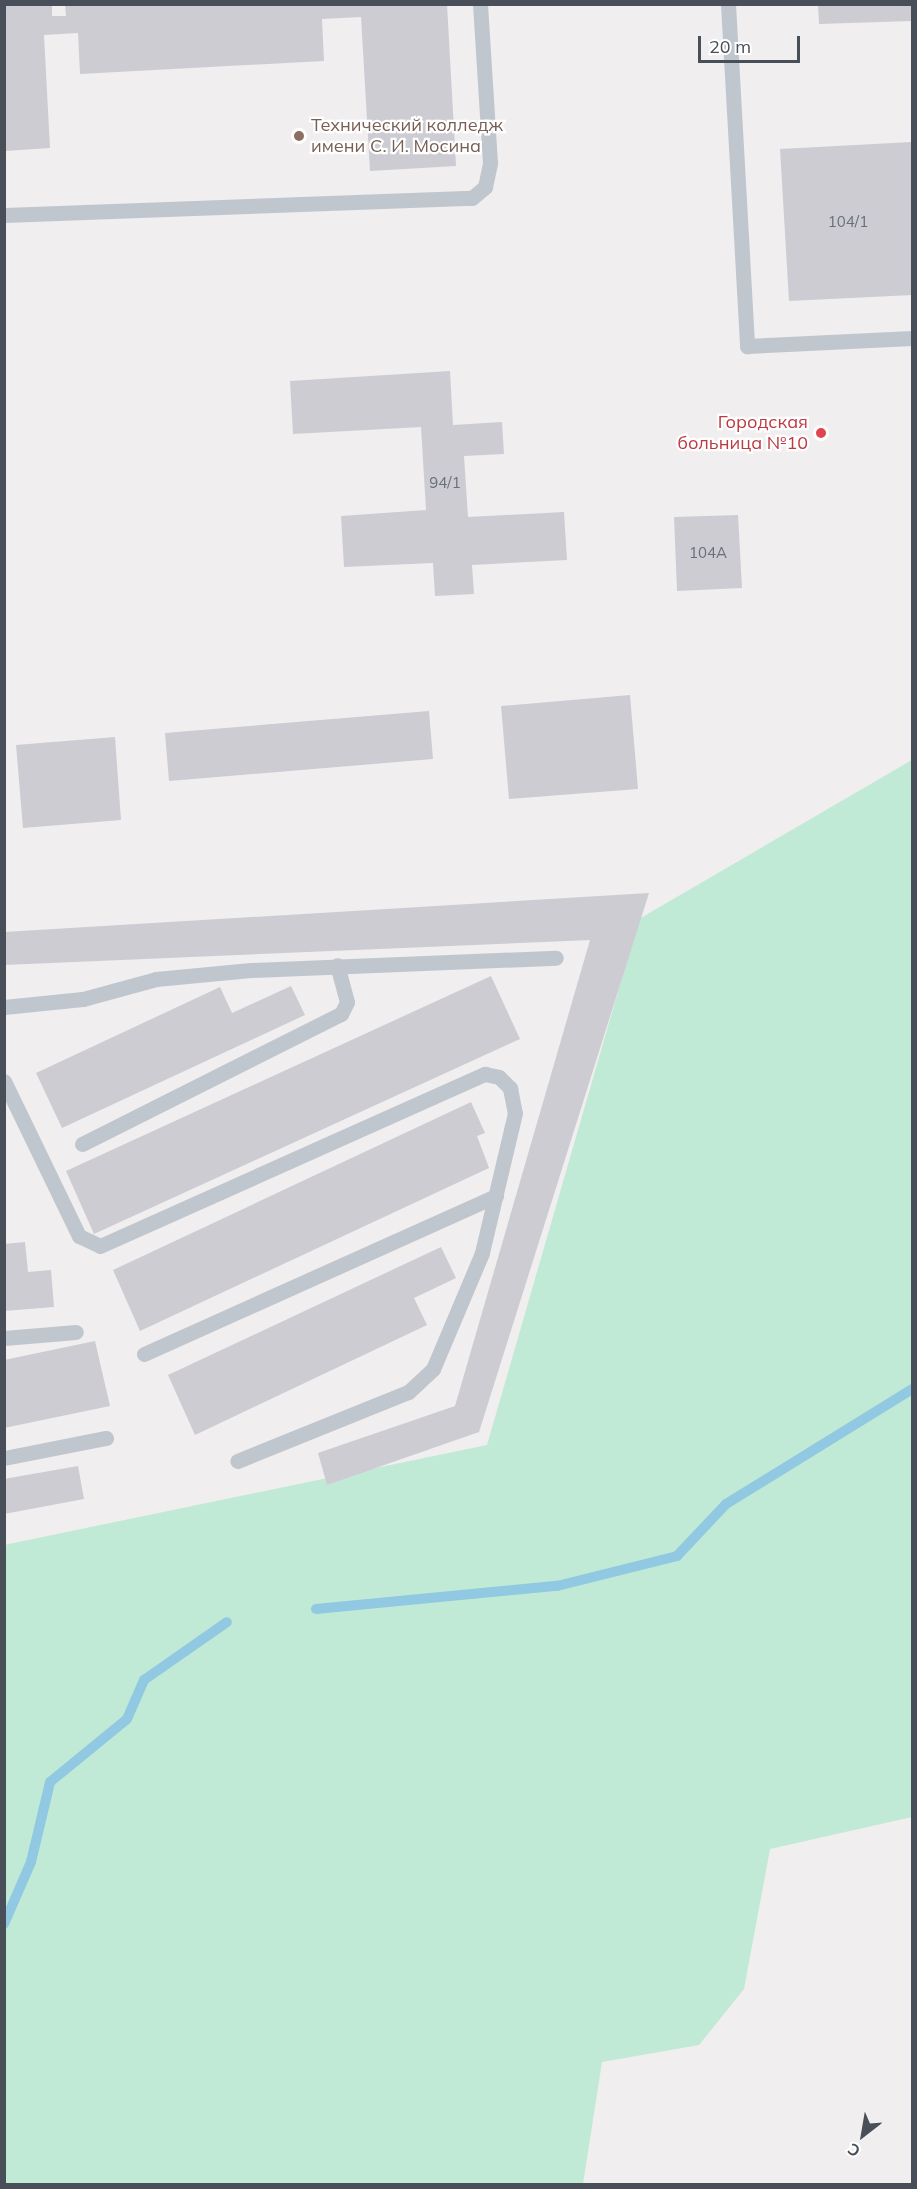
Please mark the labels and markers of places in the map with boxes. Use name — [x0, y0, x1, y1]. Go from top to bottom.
place label: Технический колледж имени С. И. Мосина — [311, 115, 503, 158]
marker: Технический колледж имени С. И. Мосина — [292, 129, 306, 143]
place label: Городская больница №10 — [678, 412, 808, 454]
marker: Городская больница №10 — [812, 424, 830, 442]

